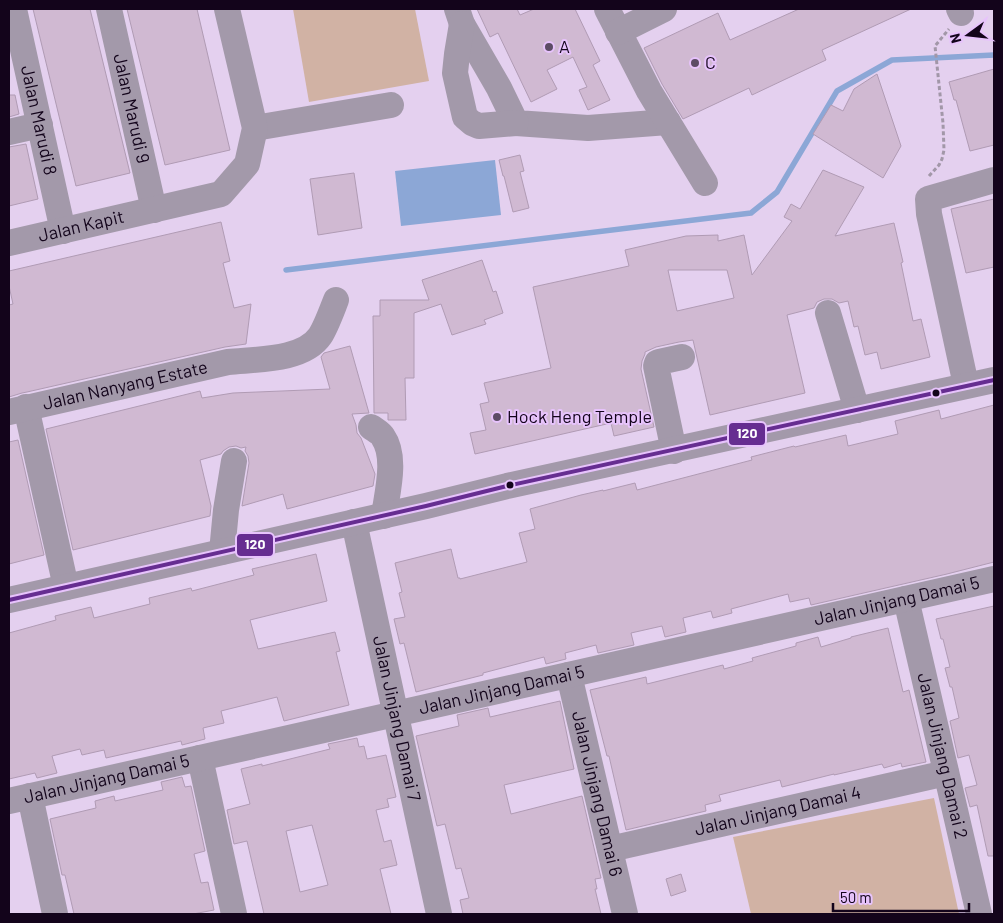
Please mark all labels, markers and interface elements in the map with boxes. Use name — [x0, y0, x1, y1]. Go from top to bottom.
north arrow — [943, 10, 993, 60]
text: N — [946, 32, 964, 45]
place label: A — [559, 35, 570, 57]
marker: A — [543, 41, 555, 53]
street label: Jalan Marudi 9 — [109, 51, 155, 165]
place label: C — [705, 51, 716, 73]
marker: C — [689, 57, 701, 69]
street label: Jalan Marudi 8 — [17, 63, 62, 177]
street label: Jalan Kapit — [36, 205, 126, 246]
street label: Jalan Nanyang Estate — [40, 355, 209, 414]
unlabelled marker — [931, 388, 941, 398]
place label: Hock Heng Temple — [507, 405, 652, 427]
marker: Hock Heng Temple — [491, 411, 503, 423]
line badge: 120 — [728, 422, 766, 446]
text: 120 — [737, 424, 757, 441]
unlabelled marker — [505, 480, 515, 490]
line badge: 120 — [236, 533, 274, 557]
text: 120 — [245, 535, 265, 552]
street label: Jalan Jinjang Damai 5 — [812, 571, 982, 629]
street label: Jalan Jinjang Damai 7 — [369, 634, 426, 803]
street label: Jalan Jinjang Damai 5 — [416, 660, 586, 718]
street label: Jalan Jinjang Damai 2 — [913, 670, 973, 841]
street label: Jalan Jinjang Damai 6 — [568, 709, 628, 878]
street label: Jalan Jinjang Damai 5 — [21, 749, 191, 807]
street label: Jalan Jinjang Damai 4 — [692, 781, 863, 840]
scale bar — [833, 880, 969, 912]
text: 50 m — [840, 888, 872, 906]

